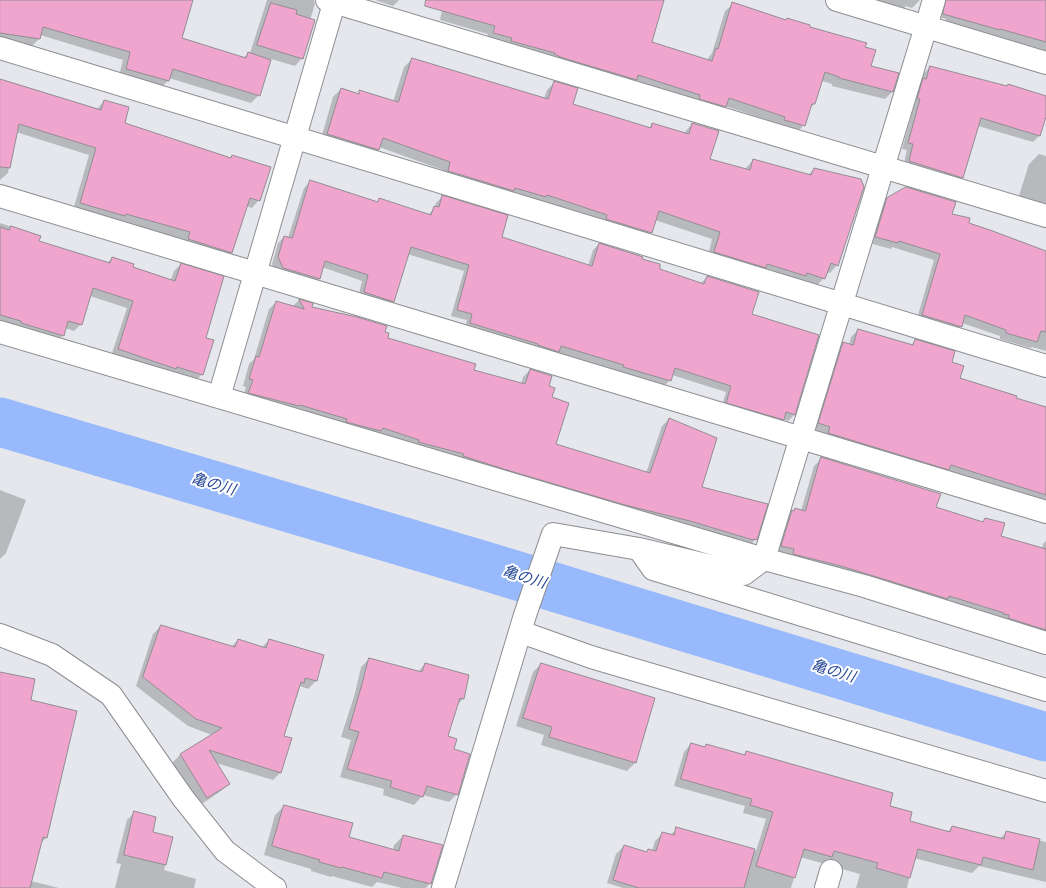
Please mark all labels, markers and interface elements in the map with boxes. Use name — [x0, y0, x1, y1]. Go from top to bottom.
water label: 亀の川 — [189, 470, 237, 500]
water label: 亀の川 — [500, 563, 548, 593]
water label: 亀の川 — [809, 657, 857, 687]

